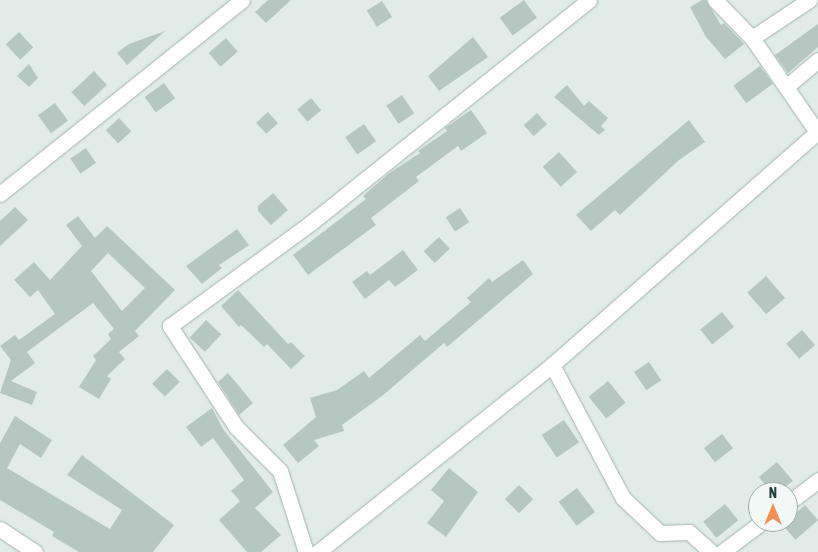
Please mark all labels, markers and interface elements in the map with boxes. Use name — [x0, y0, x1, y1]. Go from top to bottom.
north arrow — [748, 482, 798, 532]
text: N — [769, 485, 777, 501]

